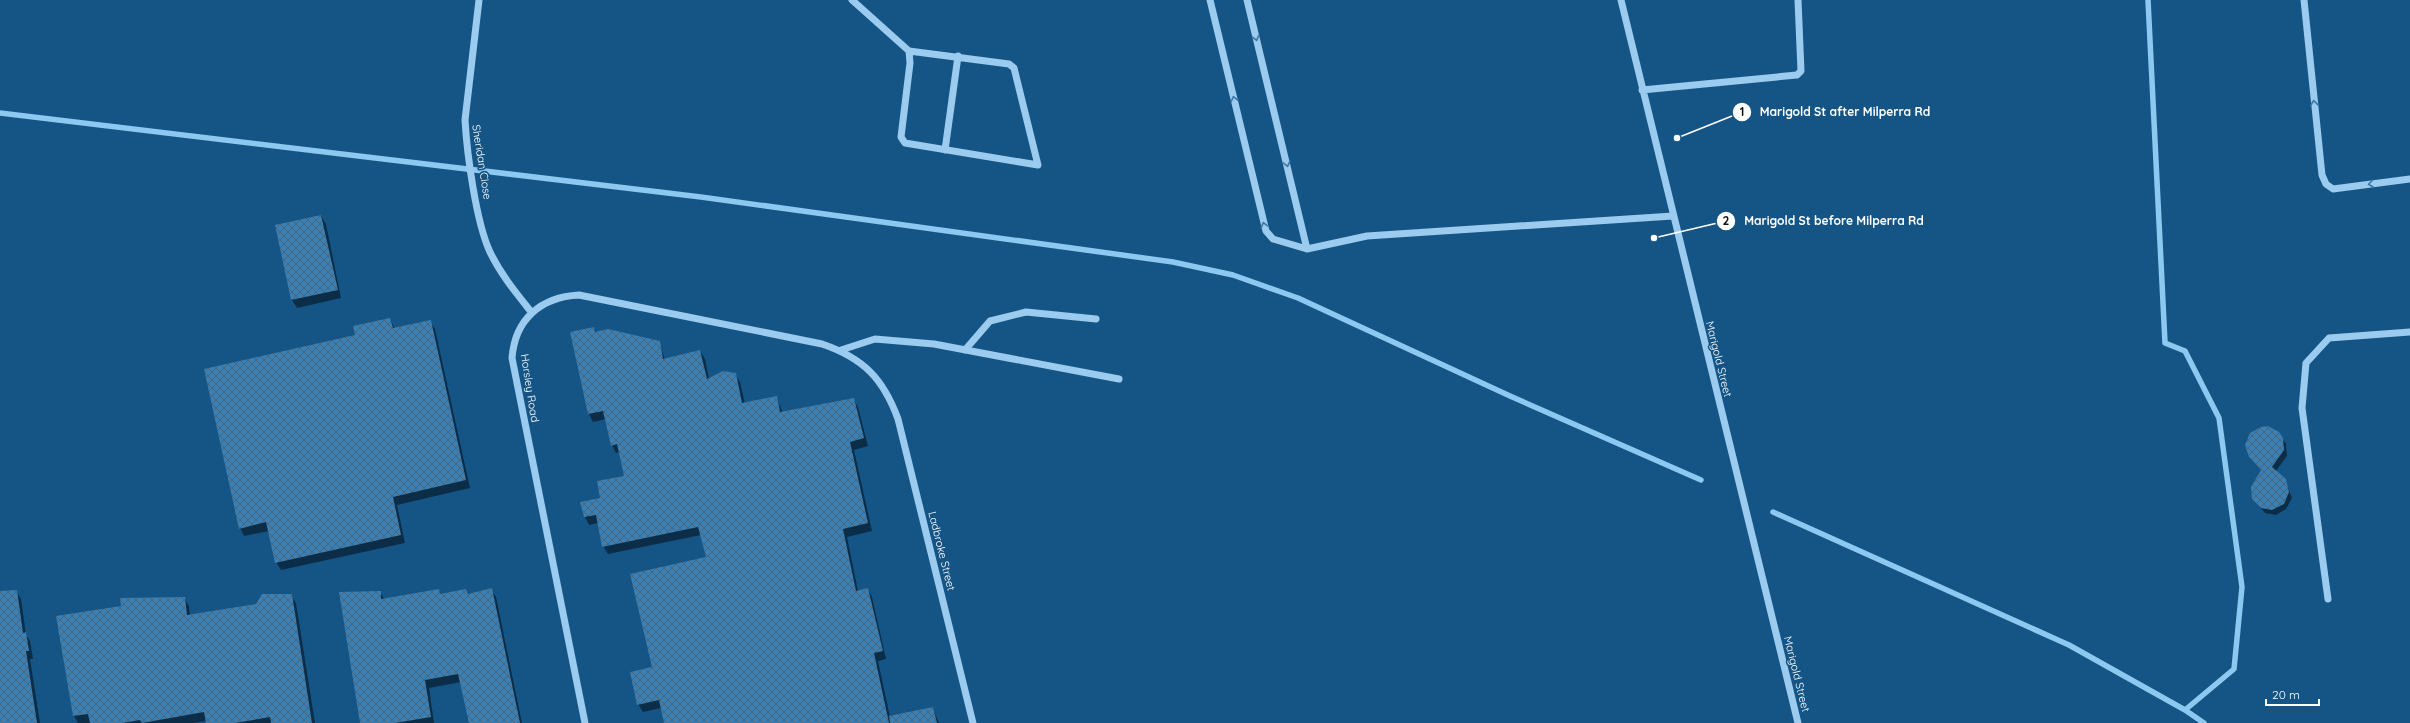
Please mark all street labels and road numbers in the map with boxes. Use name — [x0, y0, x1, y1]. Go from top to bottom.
street label: Sheridan Close — [469, 124, 495, 200]
street label: Marigold Street — [1703, 320, 1735, 399]
street label: Horsley Road — [518, 353, 542, 423]
street label: Ladbroke Street — [925, 510, 959, 592]
street label: Marigold Street — [1781, 635, 1813, 714]

